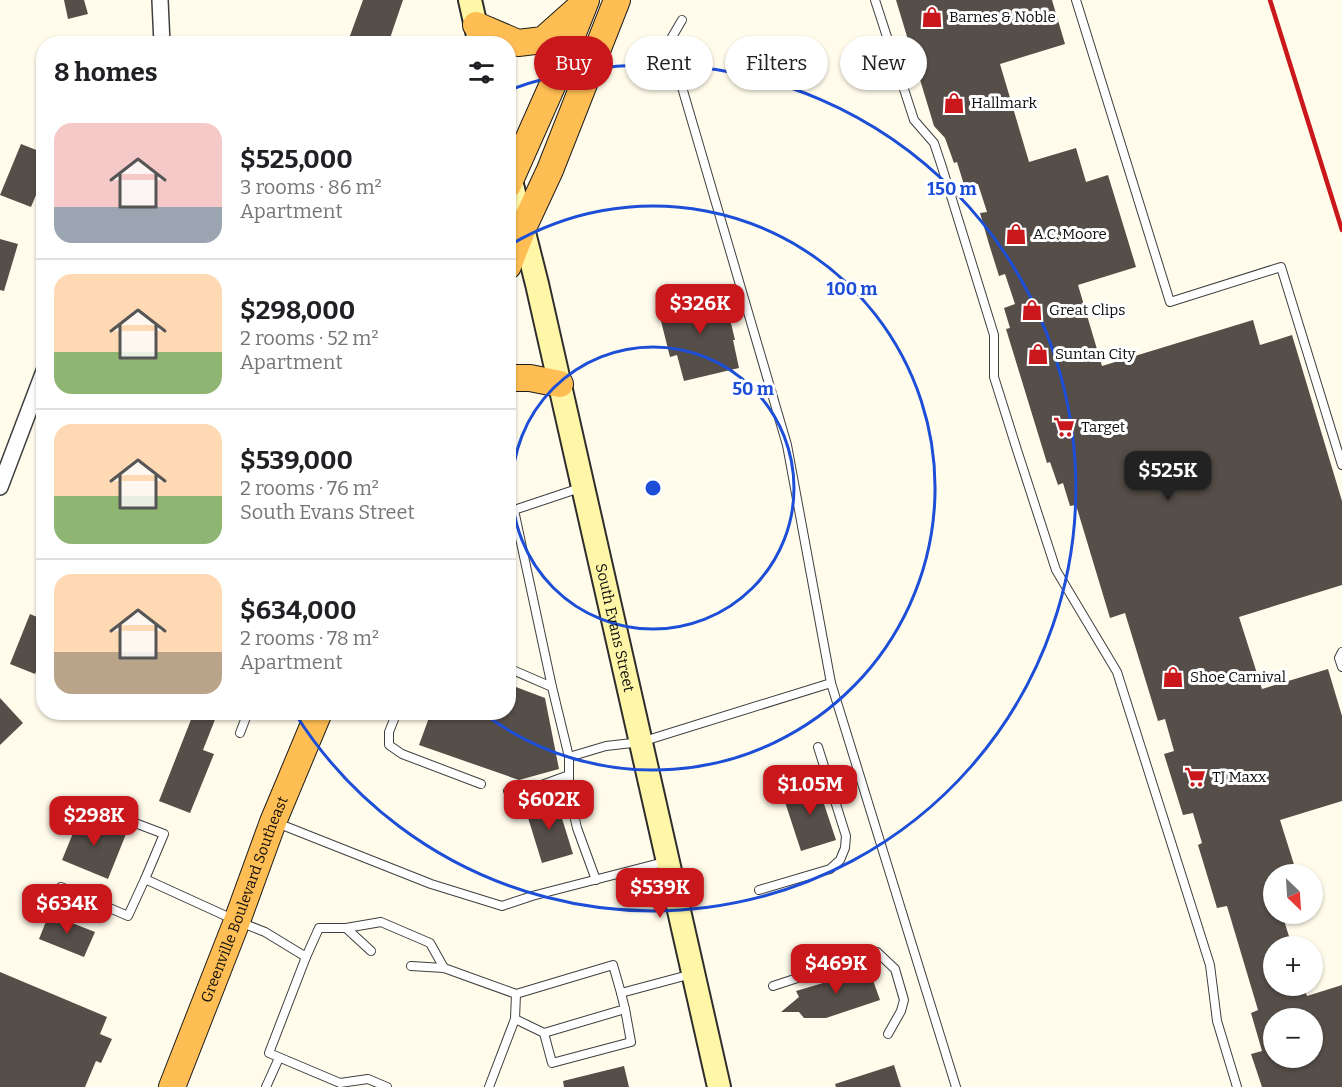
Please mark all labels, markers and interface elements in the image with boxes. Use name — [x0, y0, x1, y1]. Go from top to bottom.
shop icon: Barnes & Noble — [920, 5, 944, 29]
place label: Barnes & Noble — [949, 8, 1056, 26]
chip: Buy — [534, 36, 613, 90]
chip: Rent — [625, 36, 713, 90]
chip: Filters — [725, 36, 828, 90]
chip: New — [840, 36, 927, 90]
icon: filters — [465, 56, 498, 89]
text: 8 homes — [54, 57, 158, 88]
shop icon: Hallmark — [942, 91, 966, 115]
place label: Hallmark — [971, 94, 1037, 112]
text: $525,000 — [240, 144, 353, 175]
icon: home — [102, 147, 174, 219]
text: 3 rooms · 86 m² — [240, 175, 382, 199]
text: 150 m — [927, 178, 977, 200]
text: Apartment — [240, 199, 343, 223]
shop icon: A.C. Moore — [1004, 222, 1028, 246]
place label: A.C. Moore — [1033, 225, 1107, 243]
text: 100 m — [826, 278, 878, 300]
pin: $326K — [658, 284, 742, 335]
text: $326K — [669, 291, 731, 315]
text: $298,000 — [240, 295, 355, 326]
icon: home — [102, 298, 174, 370]
shop icon: Great Clips — [1020, 298, 1044, 322]
place label: Great Clips — [1049, 301, 1125, 319]
text: 2 rooms · 52 m² — [240, 326, 379, 350]
shop icon: Suntan City — [1026, 342, 1050, 366]
place label: Suntan City — [1055, 345, 1136, 363]
text: Apartment — [240, 350, 343, 374]
text: 50 m — [732, 378, 774, 400]
supermarket icon: Target — [1052, 415, 1076, 439]
place label: Target — [1081, 418, 1126, 436]
text: $539,000 — [240, 445, 353, 476]
icon: home — [102, 448, 174, 520]
pin: $525K — [1126, 451, 1210, 502]
text: $525K — [1138, 458, 1198, 482]
text: 2 rooms · 76 m² — [240, 476, 379, 500]
centre of rings — [643, 478, 663, 498]
text: South Evans Street — [240, 500, 415, 524]
street label: South Evans Street — [592, 562, 638, 694]
text: $634,000 — [240, 595, 357, 626]
icon: home — [102, 598, 174, 670]
text: 2 rooms · 78 m² — [240, 626, 379, 650]
text: Apartment — [240, 650, 343, 674]
shop icon: Shoe Carnival — [1161, 665, 1185, 689]
place label: Shoe Carnival — [1190, 668, 1286, 686]
pin: $1.05M — [761, 765, 859, 816]
supermarket icon: TJ Maxx — [1183, 765, 1207, 789]
place label: TJ Maxx — [1212, 768, 1267, 786]
text: $1.05M — [777, 772, 843, 796]
pin: $602K — [507, 780, 591, 831]
text: $602K — [518, 787, 580, 811]
street label: Greenville Boulevard Southeast — [197, 793, 292, 1005]
pin: $298K — [52, 796, 136, 847]
text: $298K — [63, 803, 125, 827]
north arrow — [1263, 864, 1323, 924]
map controls — [1263, 864, 1323, 1068]
pin: $539K — [618, 868, 702, 919]
text: $539K — [630, 875, 690, 899]
pin: $634K — [25, 884, 109, 935]
text: $634K — [36, 891, 98, 915]
button: + — [1263, 936, 1323, 996]
pin: $469K — [794, 944, 878, 995]
text: $469K — [805, 951, 867, 975]
button: − — [1263, 1008, 1323, 1068]

